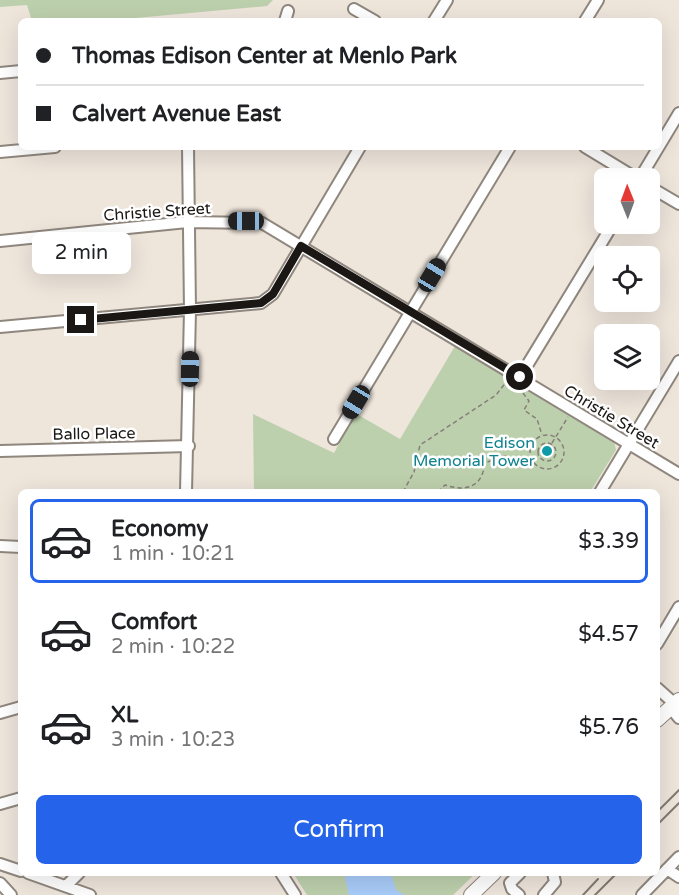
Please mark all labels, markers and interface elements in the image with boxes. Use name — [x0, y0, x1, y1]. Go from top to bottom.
text: Thomas Edison Center at Menlo Park — [72, 43, 457, 69]
text: Calvert Avenue East — [72, 101, 281, 127]
north arrow — [594, 168, 660, 234]
map controls — [594, 168, 660, 390]
street label: Christie Street — [103, 198, 211, 226]
car — [228, 212, 264, 230]
callout: 2 min — [32, 233, 130, 275]
text: 2 min — [55, 241, 108, 265]
button: locate — [594, 246, 660, 312]
car — [415, 255, 449, 295]
route end — [67, 306, 94, 333]
button: layers — [594, 324, 660, 390]
car — [181, 351, 199, 387]
route start — [506, 363, 533, 390]
street label: Christie Street — [560, 381, 663, 453]
car — [339, 382, 373, 422]
street label: Ballo Place — [52, 423, 136, 445]
place label: Edison Memorial Tower — [413, 433, 536, 471]
marker: Edison Memorial Tower — [540, 444, 554, 458]
icon: car — [39, 514, 93, 568]
text: Economy — [111, 516, 208, 542]
text: $3.39 — [578, 528, 639, 554]
text: 1 min · 10:21 — [111, 542, 235, 566]
icon: car — [39, 607, 93, 661]
text: Comfort — [111, 609, 197, 635]
text: $4.57 — [578, 621, 639, 647]
text: 2 min · 10:22 — [111, 635, 235, 659]
icon: car — [39, 700, 93, 754]
text: XL — [111, 702, 138, 728]
text: $5.76 — [579, 714, 639, 740]
text: 3 min · 10:23 — [111, 728, 235, 752]
button: Confirm — [36, 795, 642, 864]

